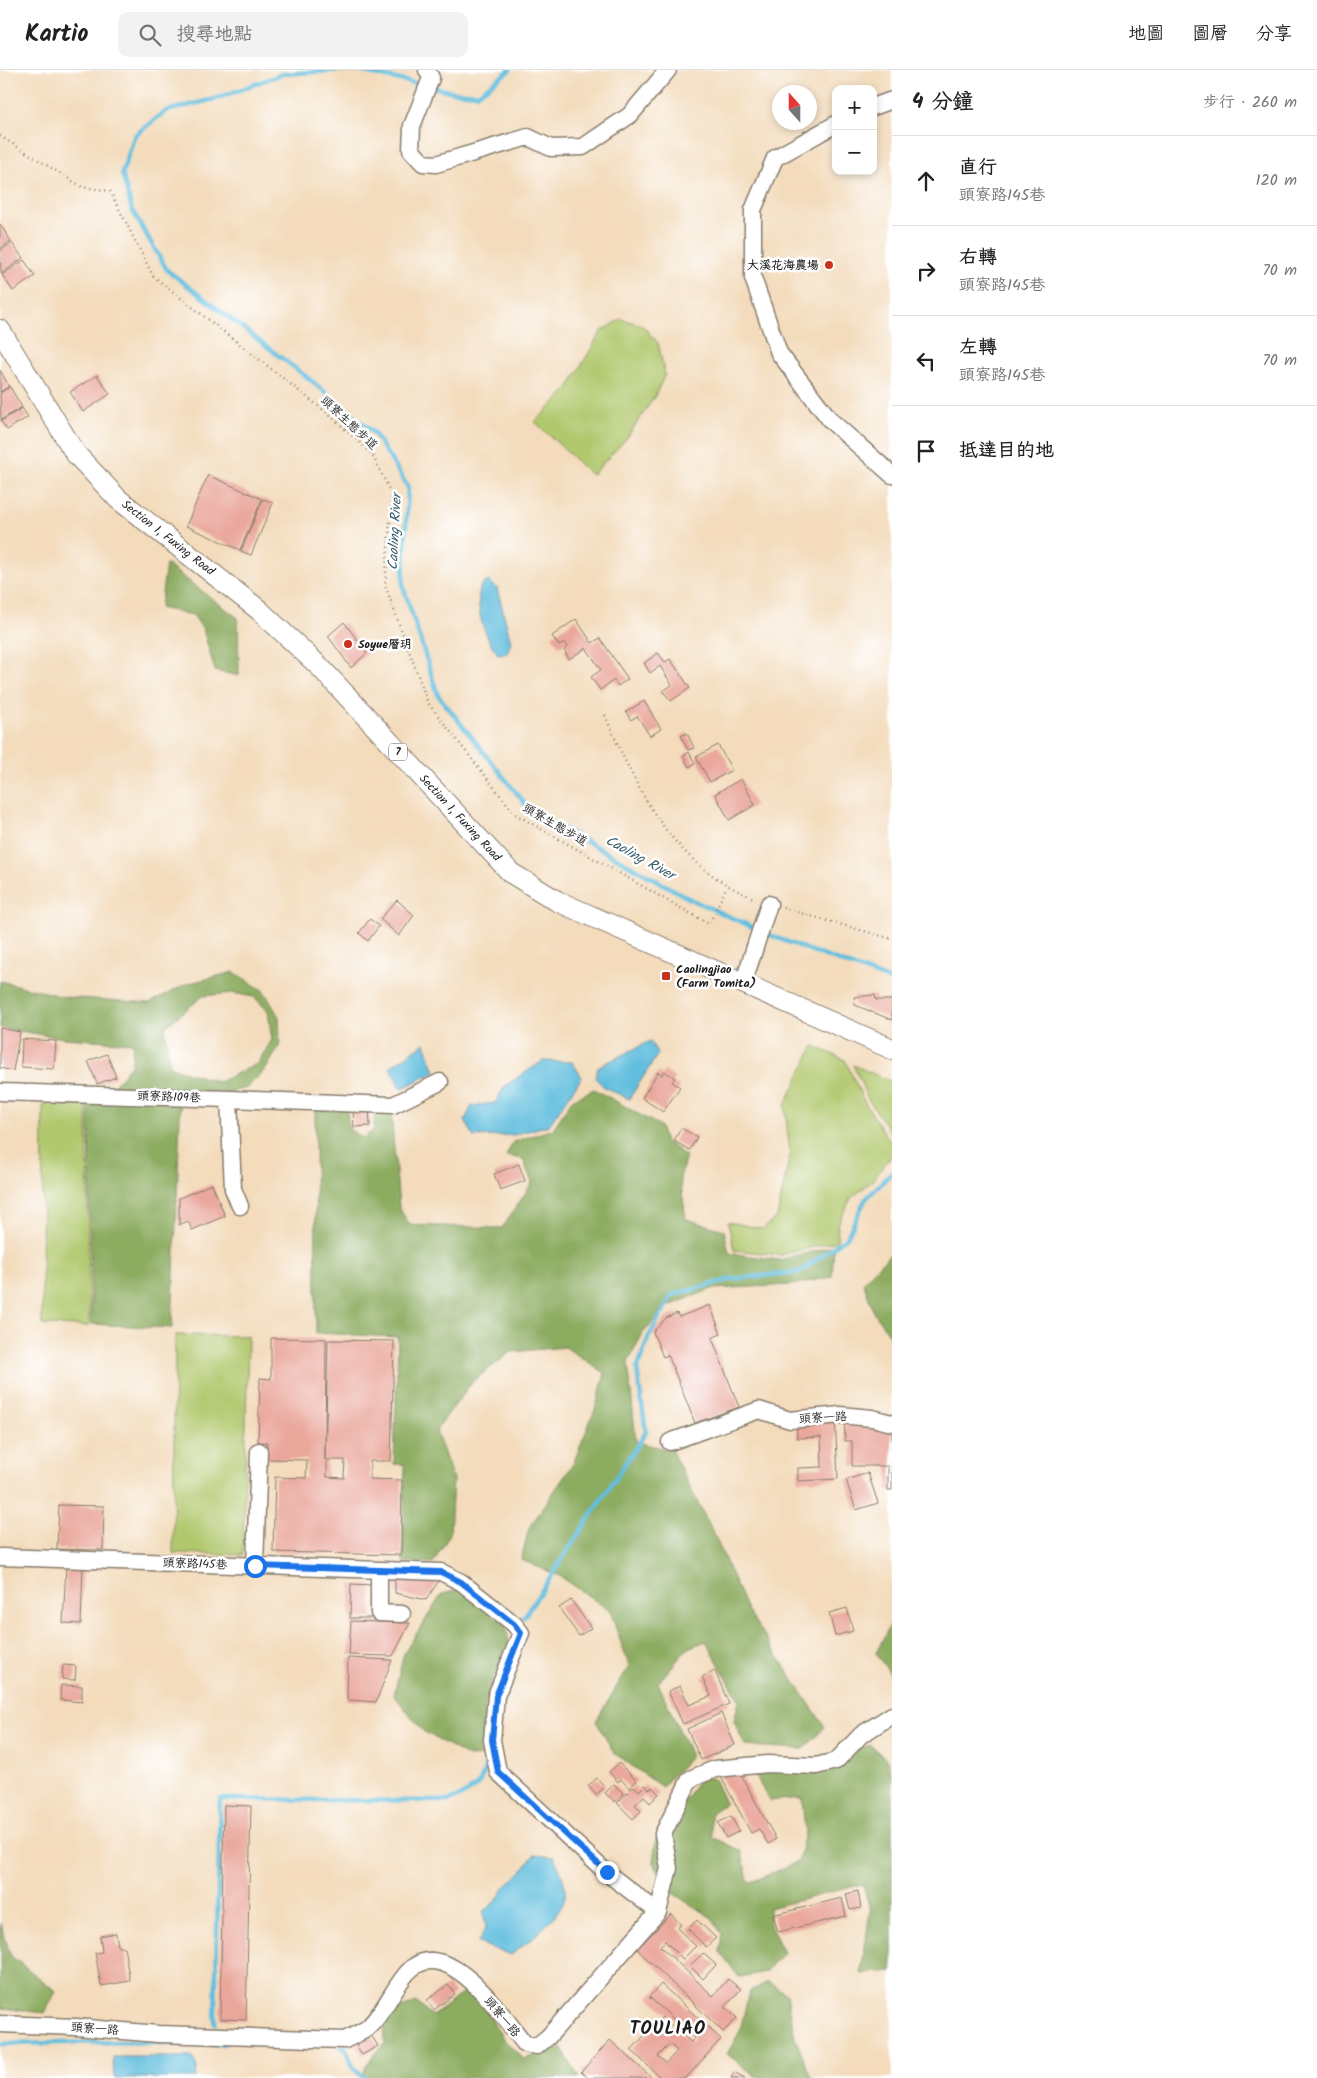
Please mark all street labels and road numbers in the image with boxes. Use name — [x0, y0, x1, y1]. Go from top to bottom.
street label: 頭寮生態步道 — [316, 391, 382, 455]
street label: Section 1, Fuxing Road — [117, 496, 219, 581]
road number: 7 — [389, 744, 407, 760]
street label: Section 1, Fuxing Road — [414, 770, 506, 867]
street label: 頭寮生態步道 — [519, 799, 591, 851]
street label: 頭寮路109巷 — [137, 1086, 201, 1108]
street label: 頭寮一路 — [799, 1407, 847, 1429]
street label: 頭寮路145巷 — [162, 1553, 228, 1575]
street label: 頭寮一路 — [479, 1993, 525, 2041]
street label: 頭寮一路 — [70, 2018, 120, 2040]

